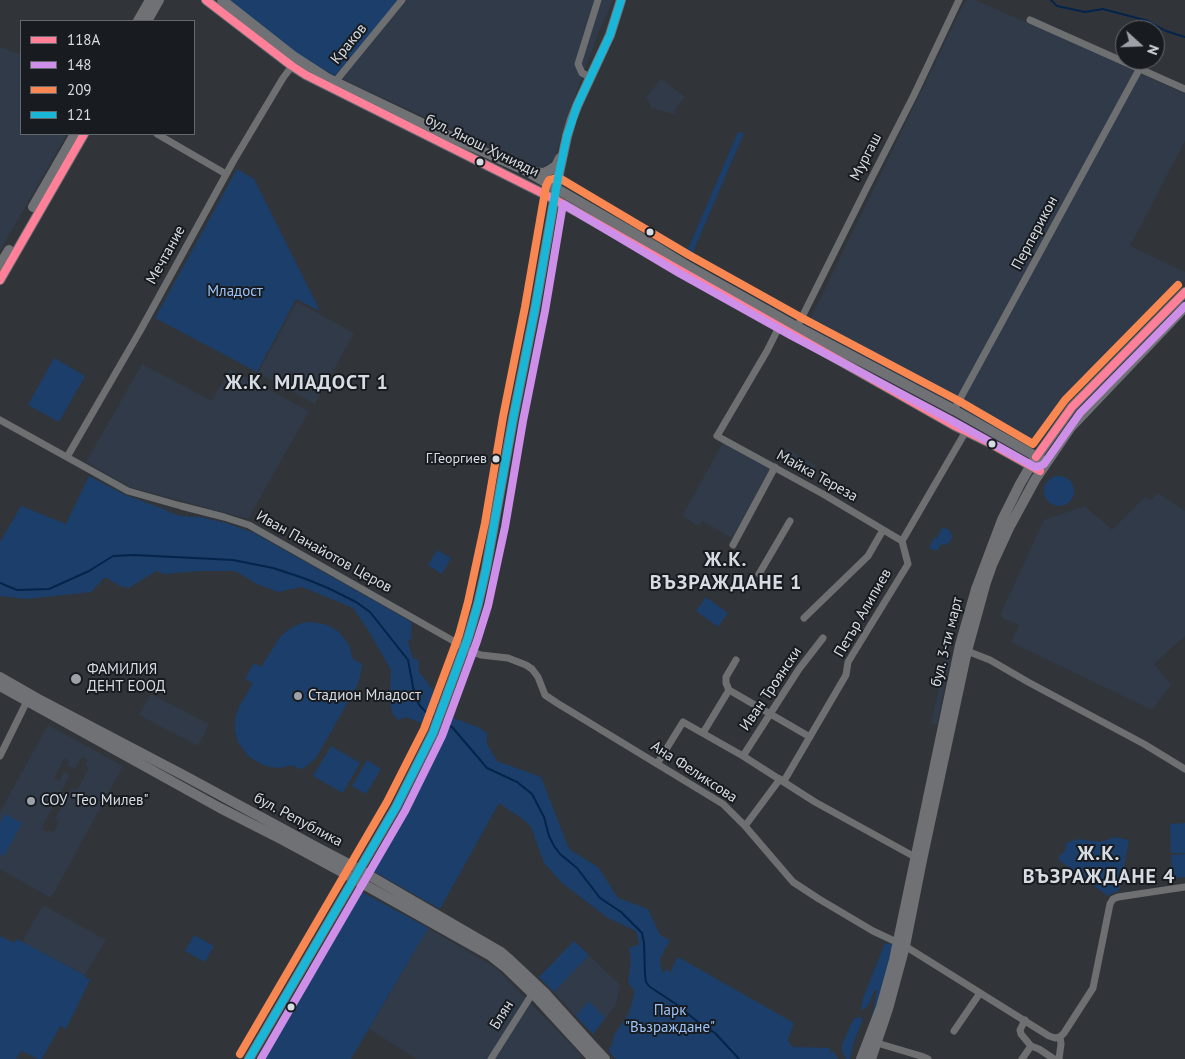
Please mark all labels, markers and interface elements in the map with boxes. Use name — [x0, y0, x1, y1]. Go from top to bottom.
legend — [20, 20, 195, 135]
street label: Краков — [327, 20, 371, 68]
north arrow — [1115, 20, 1165, 70]
text: 118А — [67, 30, 100, 49]
text: N — [1143, 42, 1163, 57]
text: 148 — [67, 55, 92, 74]
text: 209 — [67, 80, 92, 99]
text: 121 — [67, 105, 92, 124]
street label: бул. Янош Хунияди — [422, 111, 542, 181]
street label: Мургаш — [846, 130, 886, 184]
unlabelled marker — [475, 157, 485, 167]
street label: Перперикон — [1008, 193, 1062, 273]
street label: Мечтание — [143, 223, 189, 287]
unlabelled marker — [645, 227, 655, 237]
park label: Младост — [207, 283, 263, 301]
district label: Ж.К. МЛАДОСТ 1 — [223, 371, 391, 395]
unlabelled marker — [987, 439, 997, 449]
street label: Майка Тереза — [773, 446, 861, 506]
place label: Г.Георгиев — [426, 451, 487, 467]
marker: Г.Георгиев — [491, 454, 501, 464]
street label: Иван Панайотов Церов — [253, 507, 395, 597]
district label: Ж.К. ВЪЗРАЖДАНЕ 1 — [648, 548, 804, 595]
street label: Петър Алипиев — [830, 566, 896, 660]
street label: бул. 3-ти март — [927, 595, 967, 689]
street label: Иван Троянски — [736, 644, 806, 734]
place label: ФАМИЛИЯ ДЕНТ ЕООД — [87, 661, 166, 696]
marker: ФАМИЛИЯ ДЕНТ ЕООД — [69, 672, 83, 686]
place label: Стадион Младост — [308, 687, 421, 705]
marker: Стадион Младост — [292, 690, 304, 702]
street label: Ана Феликсова — [647, 737, 741, 807]
street label: бул. Република — [250, 789, 346, 851]
place label: СОУ "Гео Милев" — [41, 792, 149, 810]
marker: СОУ "Гео Милев" — [25, 795, 37, 807]
district label: Ж.К. ВЪЗРАЖДАНЕ 4 — [1021, 842, 1177, 889]
street label: Блян — [486, 997, 518, 1033]
unlabelled marker — [286, 1002, 296, 1012]
park label: Парк "Възраждане" — [625, 1002, 715, 1037]

